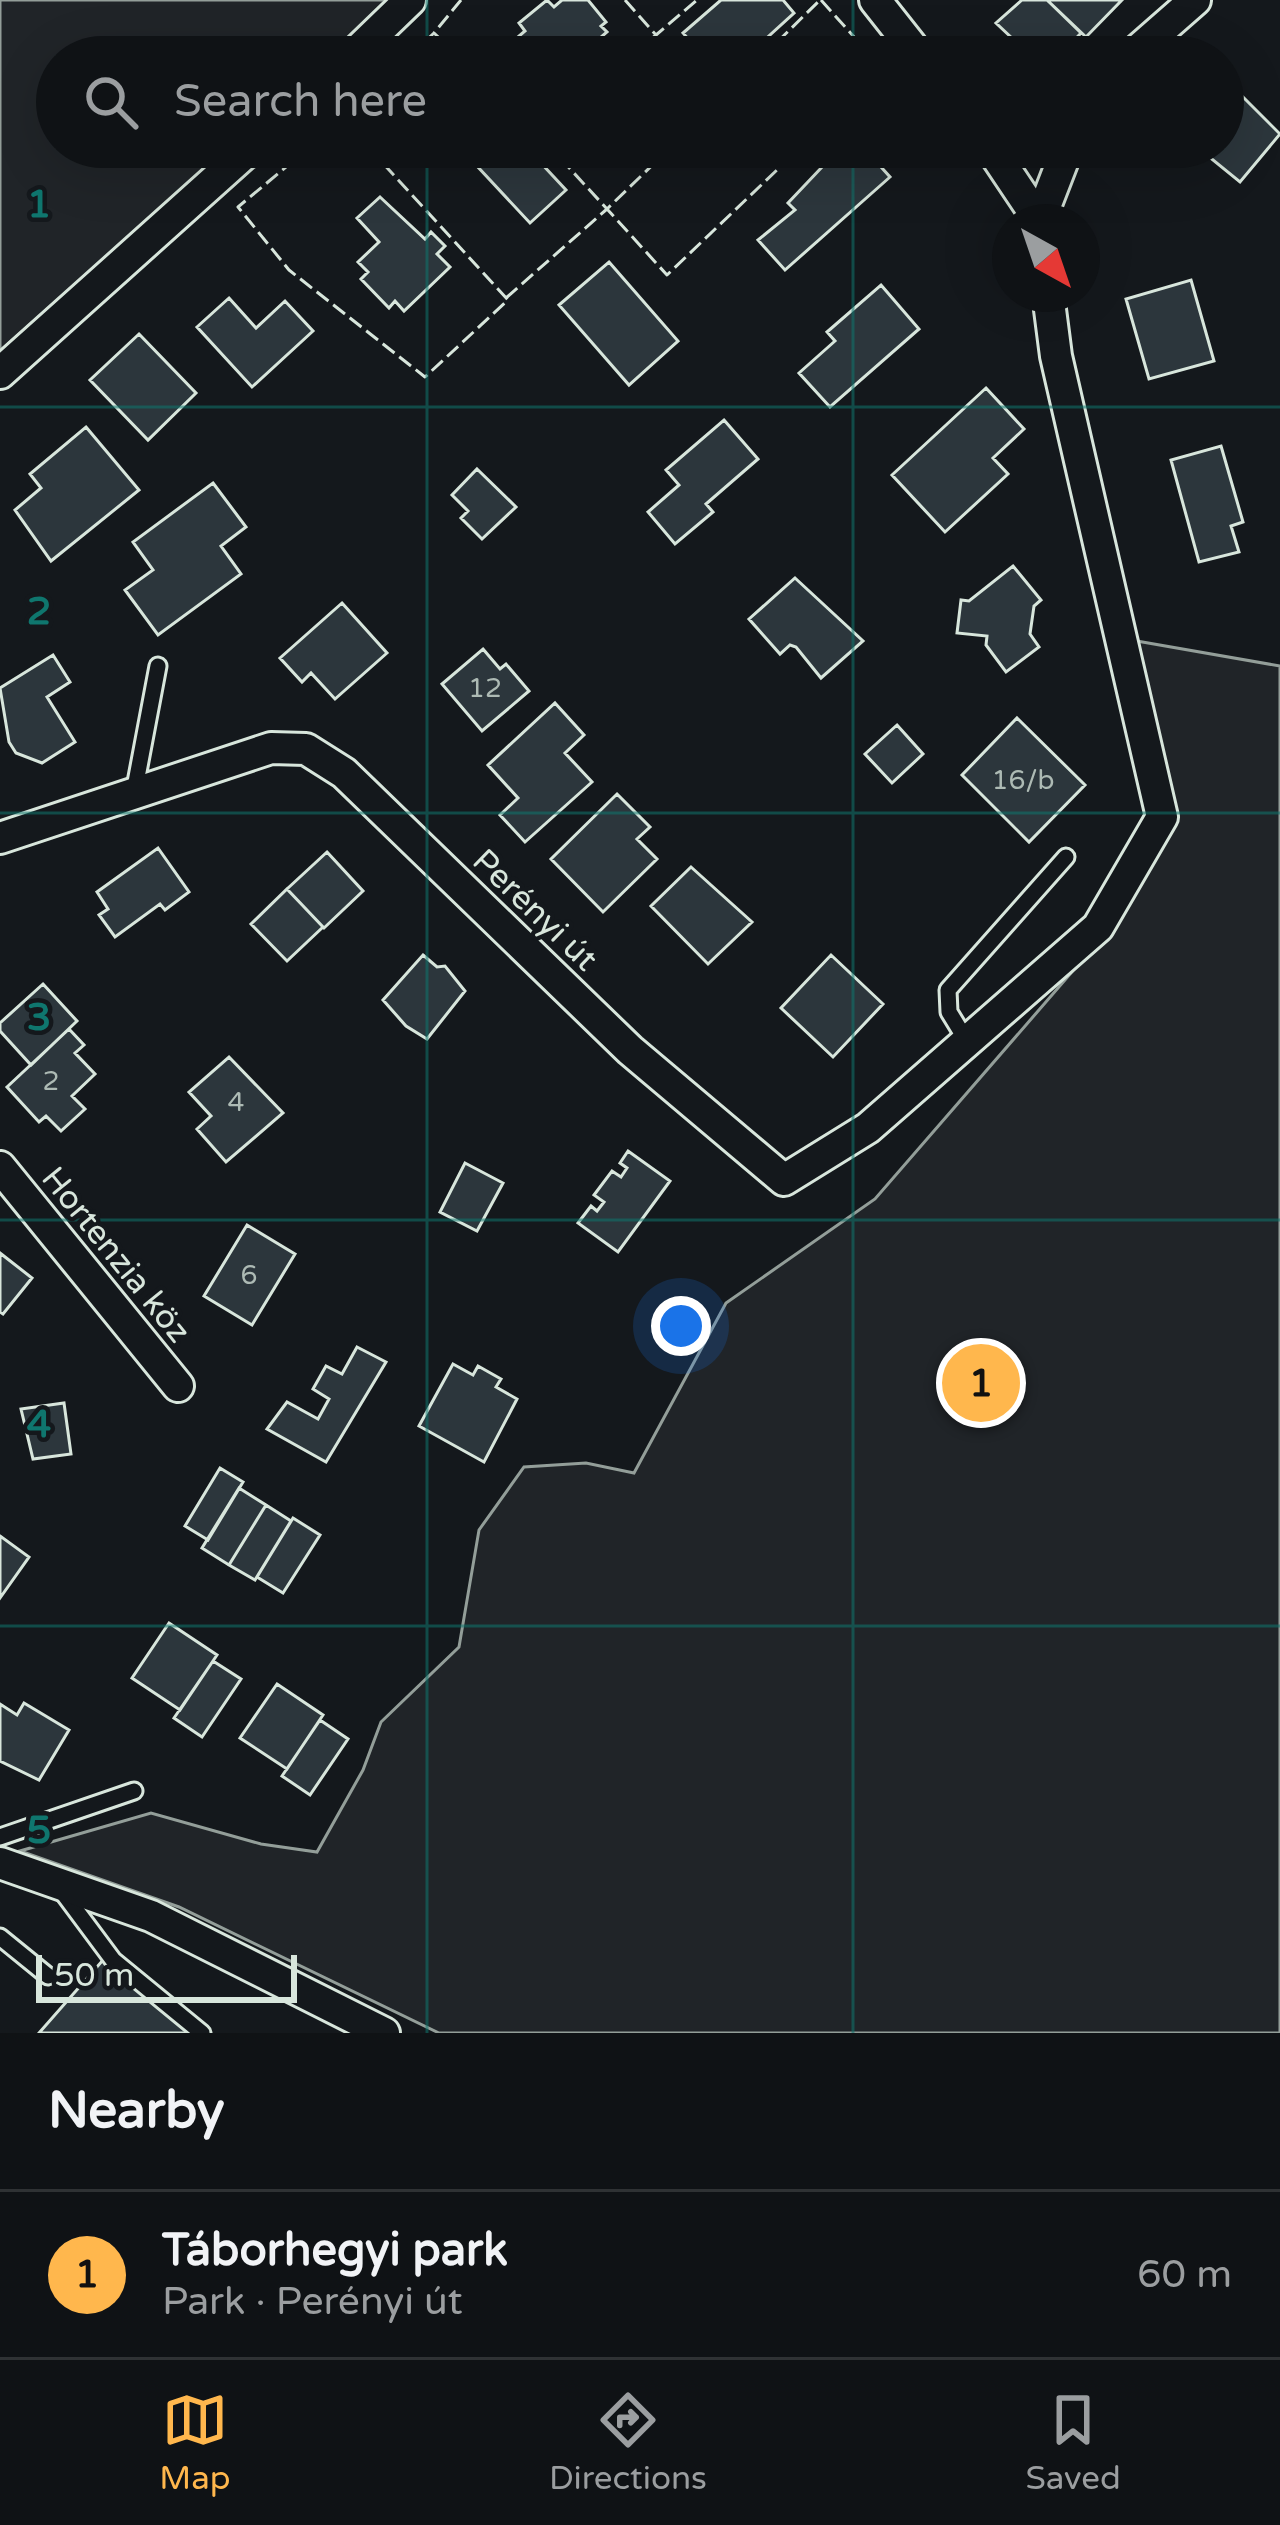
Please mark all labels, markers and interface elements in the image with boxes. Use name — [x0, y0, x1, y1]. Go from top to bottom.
search box — [36, 36, 1244, 168]
icon: search — [78, 69, 144, 135]
text: Search here — [174, 75, 427, 129]
text: 1 — [27, 181, 51, 228]
north arrow — [992, 204, 1100, 312]
text: 2 — [27, 588, 51, 635]
house number: 12 — [468, 672, 502, 705]
house number: 16/b — [992, 764, 1054, 797]
street label: Perényi út — [464, 841, 605, 979]
text: 3 — [27, 994, 51, 1041]
house number: 2 — [43, 1065, 59, 1098]
house number: 4 — [228, 1086, 245, 1119]
street label: Hortenzia köz — [33, 1159, 198, 1350]
house number: 6 — [241, 1259, 257, 1292]
your location — [651, 1296, 711, 1356]
pin: 1 — [942, 1338, 1020, 1428]
text: 4 — [27, 1401, 51, 1448]
text: 5 — [27, 1807, 51, 1854]
scale bar — [36, 1949, 297, 2002]
text: 50 m — [54, 1956, 134, 1995]
text: Nearby — [48, 2080, 225, 2142]
text: Táborhegyi park — [162, 2224, 508, 2278]
text: 1 — [75, 2251, 99, 2298]
text: 60 m — [1137, 2251, 1232, 2298]
text: Park · Perényi út — [162, 2278, 463, 2325]
tab: Map — [159, 2387, 231, 2498]
tab: Directions — [549, 2387, 707, 2498]
tab: Saved — [1025, 2387, 1121, 2498]

